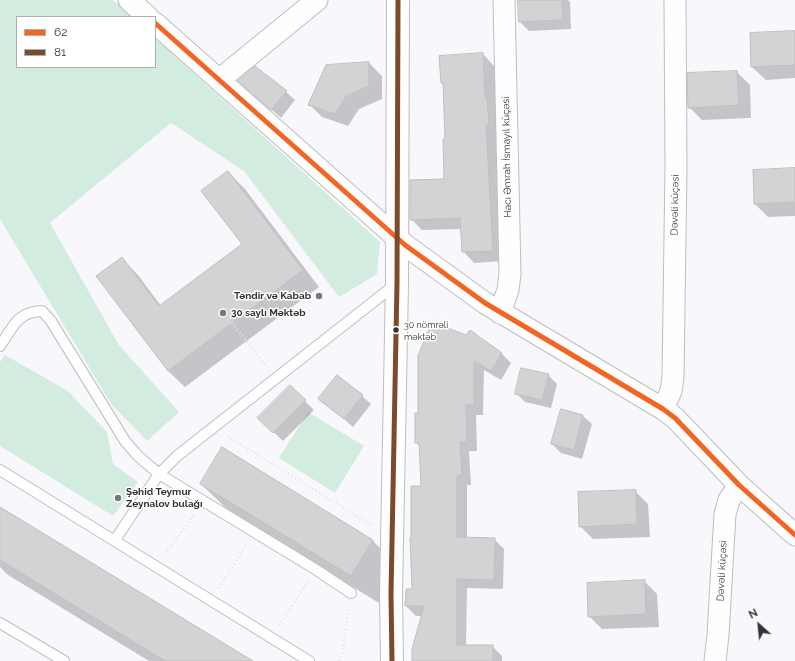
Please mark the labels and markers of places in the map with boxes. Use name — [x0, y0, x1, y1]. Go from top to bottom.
place label: Təndir və Kabab — [234, 290, 311, 302]
marker: Təndir və Kabab — [314, 291, 324, 301]
place label: 30 saylı Məktəb — [231, 307, 306, 319]
marker: 30 saylı Məktəb — [218, 308, 228, 318]
place label: 30 nömrəli məktəb — [404, 320, 448, 341]
marker: 30 nömrəli məktəb — [391, 325, 401, 335]
place label: Şəhid Teymur Zeynalov bulağı — [126, 486, 203, 510]
marker: Şəhid Teymur Zeynalov bulağı — [113, 493, 123, 503]

